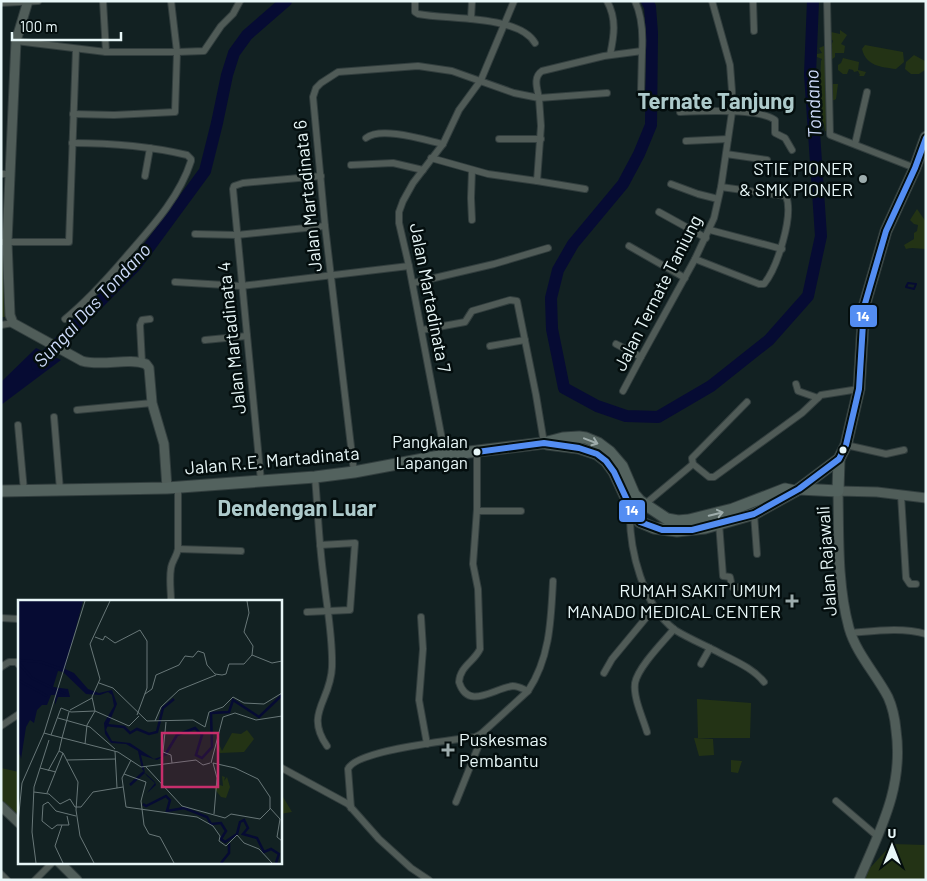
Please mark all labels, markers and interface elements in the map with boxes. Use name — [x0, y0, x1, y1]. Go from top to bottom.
scale bar — [12, 10, 121, 42]
text: 100 m — [20, 17, 58, 35]
water label: Tondano — [799, 69, 826, 139]
district label: Ternate Tanjung — [637, 87, 795, 113]
street label: Jalan Martadinata 6 — [288, 119, 326, 273]
place label: STIE PIONER & SMK PIONER — [739, 157, 853, 200]
marker: STIE PIONER & SMK PIONER — [857, 173, 869, 185]
street label: Jalan Ternate Taniung — [608, 211, 706, 374]
street label: Jalan Martadinata 7 — [406, 221, 456, 375]
water label: Sungai Das Tondano — [28, 238, 155, 372]
street label: Jalan Martadinata 4 — [212, 261, 250, 416]
line badge: 14 — [849, 304, 878, 328]
text: 14 — [856, 307, 870, 324]
place label: Pangkalan Lapangan — [392, 431, 468, 472]
one-way arrow — [583, 437, 598, 446]
street label: Jalan R.E. Martadinata — [184, 441, 360, 479]
unlabelled marker — [838, 445, 848, 455]
marker: Pangkalan Lapangan — [472, 447, 482, 457]
district label: Dendengan Luar — [218, 494, 377, 520]
line badge: 14 — [618, 499, 646, 523]
text: 14 — [625, 501, 639, 518]
street label: Jalan Rajawali — [811, 505, 841, 617]
one-way arrow — [707, 509, 723, 518]
place label: RUMAH SAKIT UMUM MANADO MEDICAL CENTER — [567, 579, 781, 622]
marker: RUMAH SAKIT UMUM MANADO MEDICAL CENTER — [785, 594, 799, 608]
inset map — [18, 600, 281, 864]
place label: Puskesmas Pembantu — [459, 728, 547, 771]
marker: Puskesmas Pembantu — [441, 743, 455, 757]
north arrow — [867, 821, 917, 871]
text: U — [888, 824, 897, 841]

